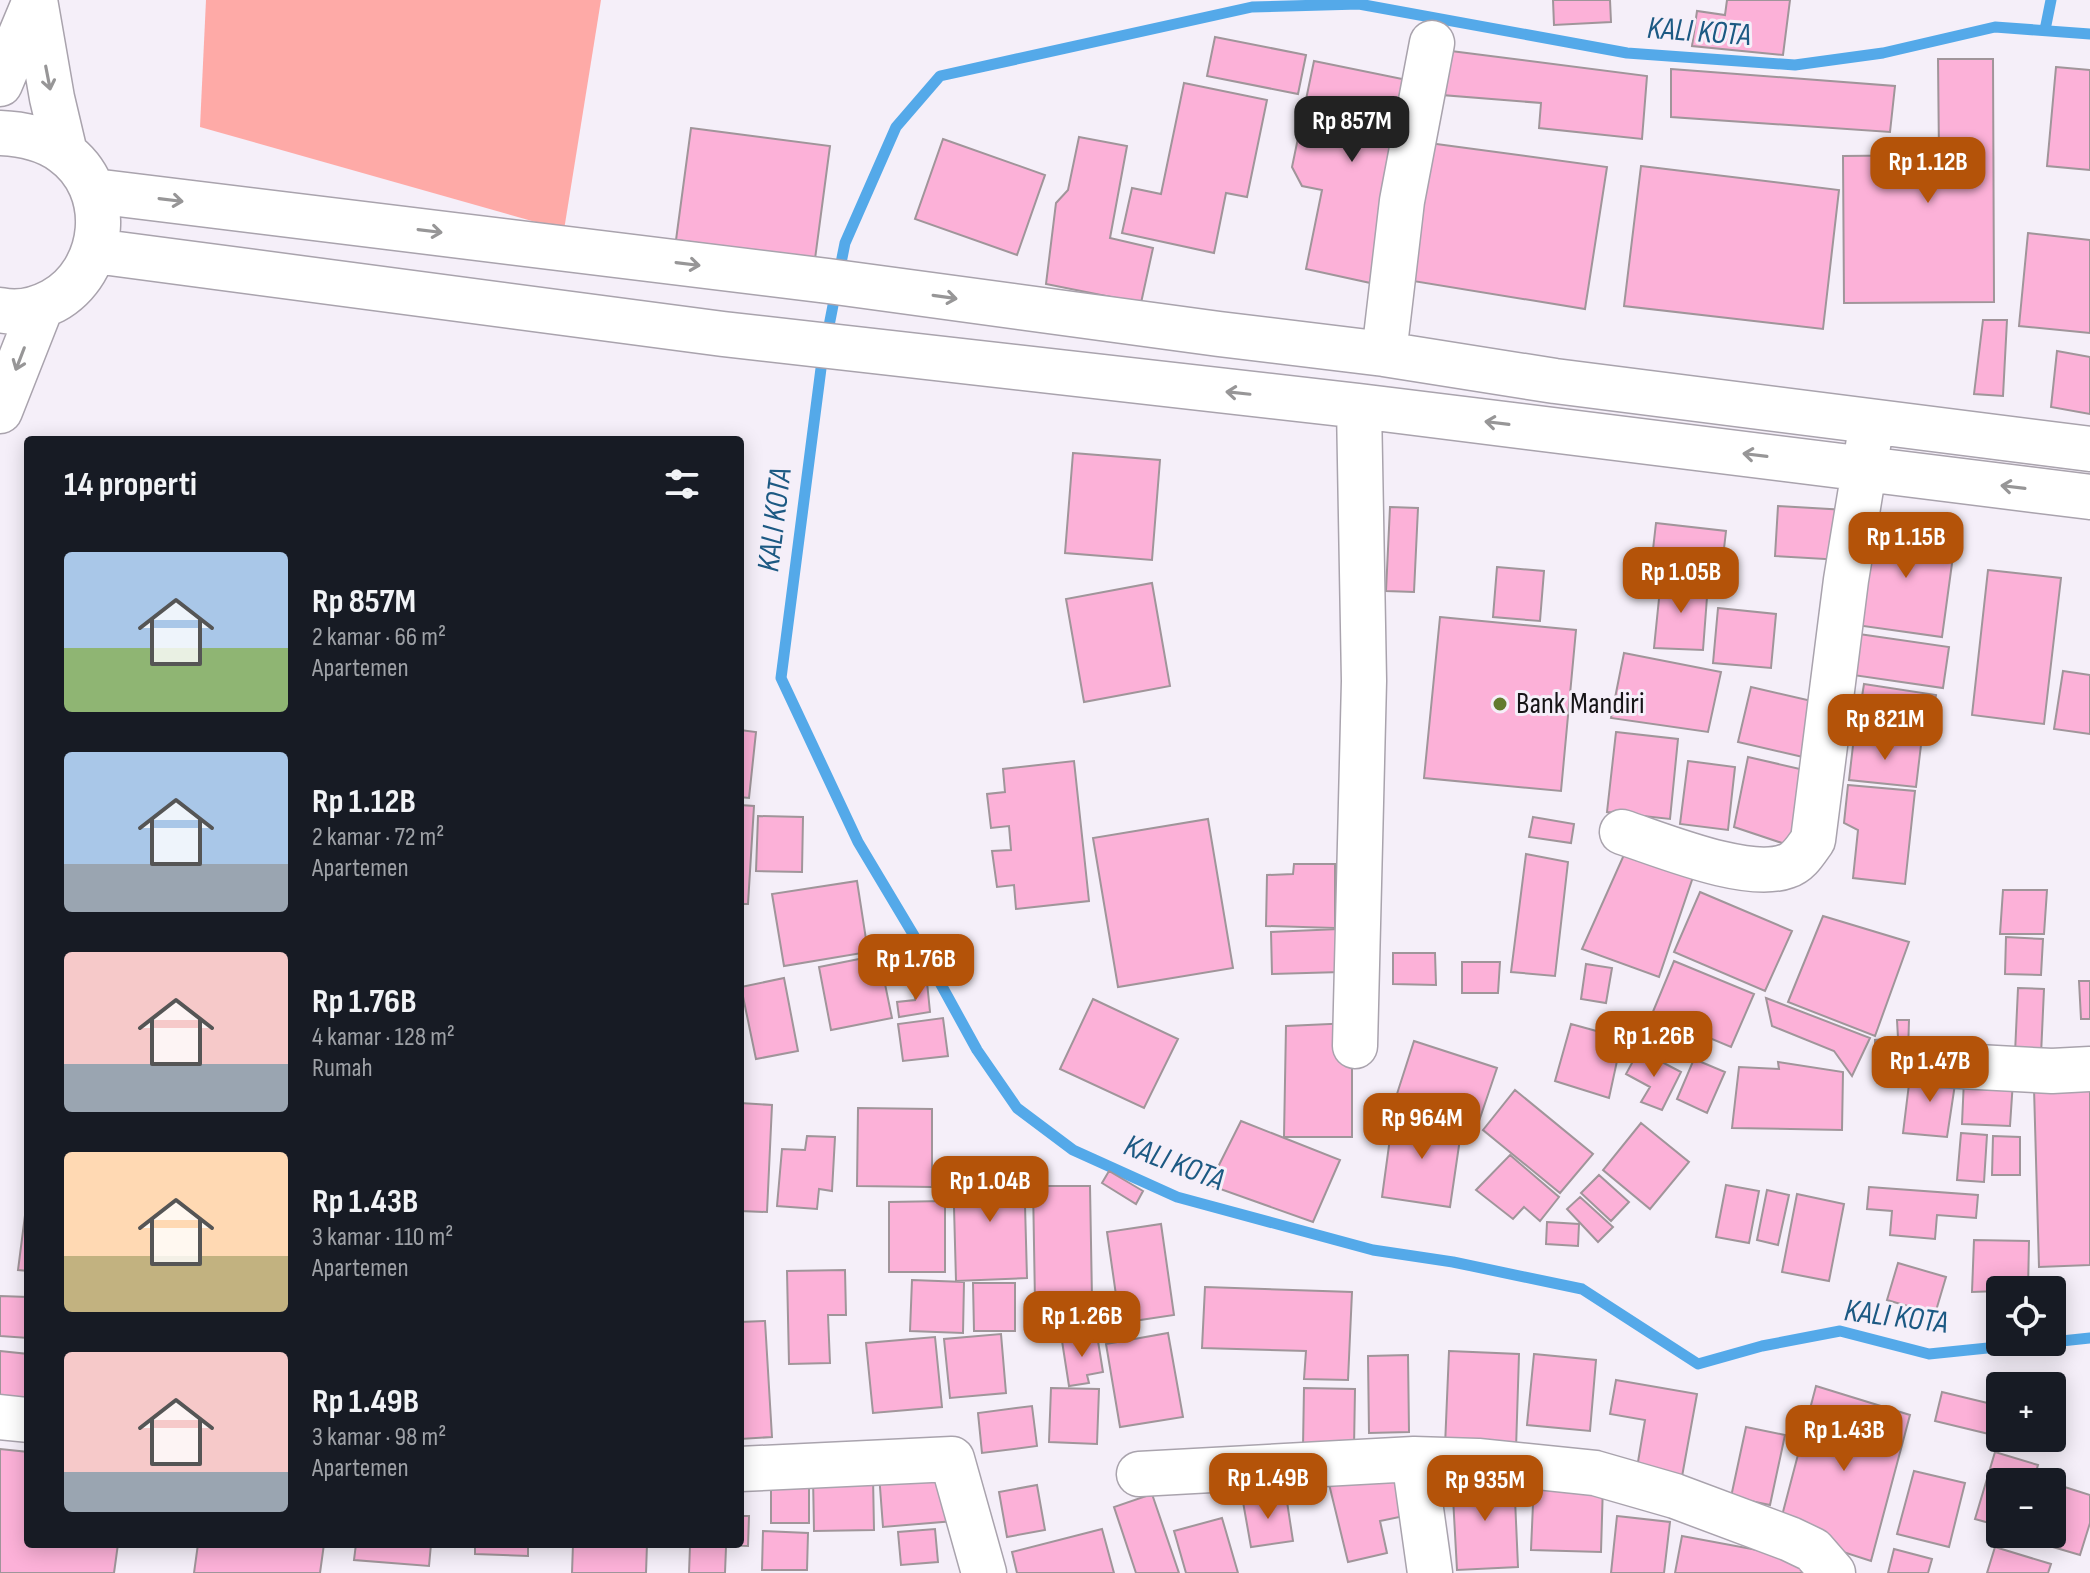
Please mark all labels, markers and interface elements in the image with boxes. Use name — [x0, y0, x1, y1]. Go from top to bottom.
water label: KALI KOTA — [1646, 9, 1752, 55]
one-way arrow — [42, 65, 57, 90]
pin: Rp 857M — [1278, 96, 1426, 164]
text: Rp 857M — [1312, 106, 1392, 137]
pin: Rp 1.12B — [1845, 137, 2011, 205]
text: Rp 1.12B — [1888, 147, 1968, 178]
one-way arrow — [158, 193, 184, 208]
one-way arrow — [416, 224, 442, 239]
one-way arrow — [674, 257, 700, 272]
one-way arrow — [932, 290, 958, 305]
one-way arrow — [12, 346, 26, 371]
one-way arrow — [1225, 386, 1252, 401]
one-way arrow — [1484, 415, 1510, 430]
one-way arrow — [1742, 447, 1768, 462]
icon: filters — [660, 462, 704, 506]
text: 14 properti — [64, 464, 197, 505]
water label: KALI KOTA — [749, 466, 801, 574]
one-way arrow — [2000, 479, 2026, 494]
pin: Rp 1.15B — [1823, 512, 1989, 580]
text: Rp 1.15B — [1866, 522, 1946, 553]
pin: Rp 1.05B — [1598, 547, 1764, 615]
text: Rp 1.05B — [1641, 557, 1721, 588]
text: Rp 857M — [312, 581, 416, 622]
icon: home — [128, 584, 224, 680]
text: 2 kamar · 66 m² — [312, 622, 446, 653]
text: Apartemen — [312, 653, 409, 684]
place label: Bank Mandiri — [1516, 686, 1645, 722]
pin: Rp 821M — [1811, 694, 1959, 762]
marker: Bank Mandiri — [1491, 695, 1509, 713]
text: Rp 821M — [1846, 704, 1924, 735]
text: Rp 1.12B — [312, 781, 416, 822]
icon: home — [128, 784, 224, 880]
text: 2 kamar · 72 m² — [312, 822, 444, 853]
text: Apartemen — [312, 853, 409, 884]
pin: Rp 1.76B — [833, 934, 999, 1002]
text: Rp 1.76B — [876, 944, 956, 975]
text: Rp 1.76B — [312, 981, 416, 1022]
icon: home — [128, 984, 224, 1080]
pin: Rp 1.26B — [1571, 1011, 1737, 1079]
text: Rp 1.26B — [1613, 1021, 1695, 1052]
text: 4 kamar · 128 m² — [312, 1022, 455, 1053]
pin: Rp 1.47B — [1847, 1036, 2013, 1104]
text: Rp 1.47B — [1890, 1046, 1970, 1077]
text: Rumah — [312, 1053, 373, 1084]
pin: Rp 964M — [1348, 1093, 1496, 1161]
text: Rp 964M — [1381, 1103, 1463, 1134]
water label: KALI KOTA — [1118, 1126, 1230, 1200]
pin: Rp 1.04B — [907, 1156, 1073, 1224]
text: Rp 1.04B — [949, 1166, 1031, 1197]
text: Rp 1.43B — [312, 1181, 418, 1222]
icon: home — [128, 1184, 224, 1280]
text: 3 kamar · 110 m² — [312, 1222, 453, 1253]
text: Apartemen — [312, 1253, 409, 1284]
map controls — [1986, 1276, 2066, 1548]
button: locate — [1986, 1276, 2066, 1356]
pin: Rp 1.26B — [999, 1291, 1165, 1359]
water label: KALI KOTA — [1842, 1291, 1950, 1343]
text: Rp 1.26B — [1041, 1301, 1123, 1332]
button: + — [1986, 1372, 2066, 1452]
text: Rp 1.49B — [312, 1381, 419, 1422]
icon: home — [128, 1384, 224, 1480]
pin: Rp 1.43B — [1761, 1405, 1927, 1473]
text: Rp 1.43B — [1803, 1415, 1885, 1446]
text: 3 kamar · 98 m² — [312, 1422, 446, 1453]
text: Apartemen — [312, 1453, 409, 1484]
pin: Rp 1.49B — [1185, 1453, 1351, 1521]
pin: Rp 935M — [1411, 1455, 1559, 1523]
text: Rp 1.49B — [1227, 1463, 1309, 1494]
text: Rp 935M — [1445, 1465, 1525, 1496]
button: − — [1986, 1468, 2066, 1548]

